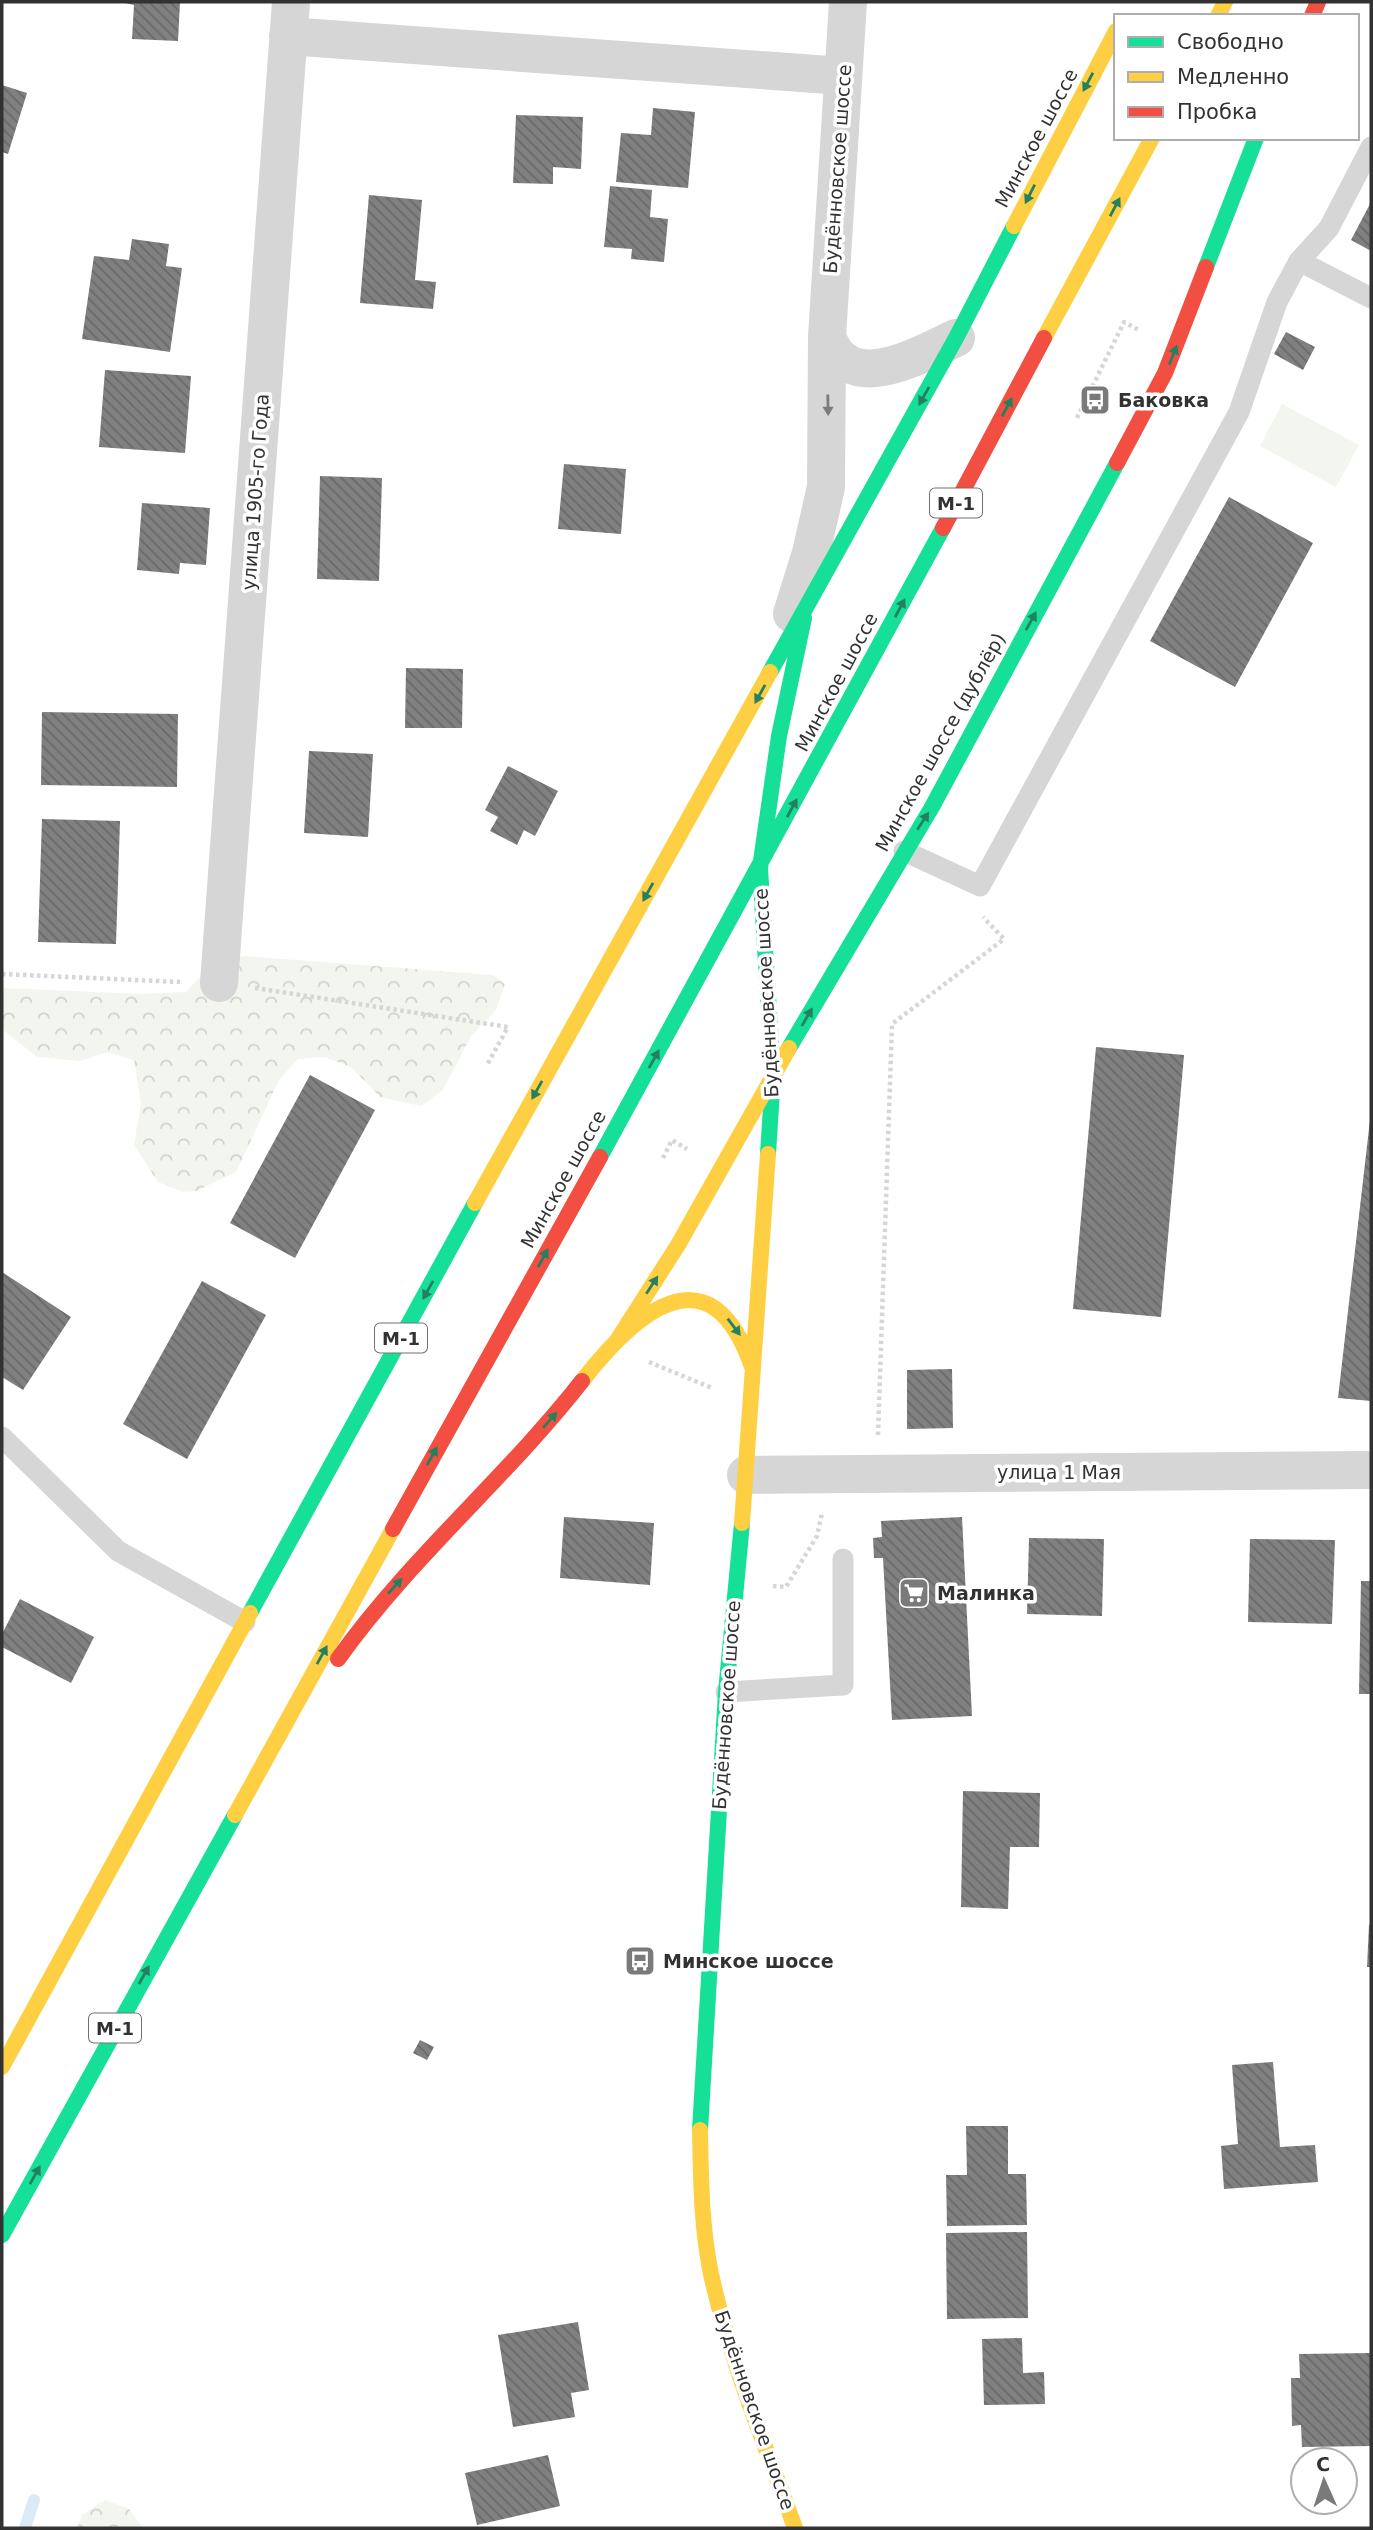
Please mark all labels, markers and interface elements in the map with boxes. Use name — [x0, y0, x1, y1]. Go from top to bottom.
legend — [1114, 14, 1359, 140]
text: Свободно — [1177, 30, 1284, 54]
street label: Будённовское шоссе — [819, 64, 855, 274]
street label: Минское шоссе — [990, 65, 1082, 211]
text: Медленно — [1177, 65, 1289, 89]
one-way arrow — [1083, 72, 1094, 92]
text: Пробка — [1177, 100, 1257, 124]
one-way arrow — [1024, 184, 1035, 204]
one-way arrow — [1109, 197, 1121, 217]
one-way arrow — [1167, 345, 1178, 366]
bus stop icon: Баковка — [1078, 383, 1112, 417]
one-way arrow — [918, 386, 930, 405]
place label: Баковка — [1118, 389, 1209, 411]
street label: улица 1905-го Года — [237, 393, 273, 591]
one-way arrow — [823, 395, 834, 417]
one-way arrow — [1001, 397, 1013, 417]
road number: М-1 — [930, 489, 982, 518]
one-way arrow — [894, 598, 906, 618]
street label: Минское шоссе — [790, 609, 882, 755]
one-way arrow — [1025, 611, 1037, 630]
street label: Минское шоссе (дублёр) — [871, 629, 1009, 855]
one-way arrow — [754, 684, 766, 703]
one-way arrow — [786, 799, 798, 818]
one-way arrow — [917, 811, 930, 831]
one-way arrow — [642, 882, 654, 901]
street label: Будённовское шоссе — [750, 888, 782, 1098]
one-way arrow — [801, 1007, 813, 1026]
one-way arrow — [648, 1049, 660, 1068]
one-way arrow — [531, 1080, 543, 1100]
street label: Минское шоссе — [516, 1106, 610, 1252]
one-way arrow — [537, 1248, 549, 1267]
one-way arrow — [646, 1275, 659, 1294]
one-way arrow — [422, 1280, 434, 1299]
one-way arrow — [727, 1317, 741, 1336]
road number: М-1 — [375, 1324, 427, 1352]
one-way arrow — [542, 1411, 557, 1428]
one-way arrow — [426, 1447, 438, 1466]
street label: улица 1 Мая — [997, 1461, 1121, 1483]
supermarket icon: Малинка — [897, 1576, 931, 1610]
one-way arrow — [387, 1578, 404, 1595]
place label: Малинка — [937, 1582, 1035, 1604]
street label: Будённовское шоссе — [708, 1600, 744, 1810]
one-way arrow — [316, 1645, 328, 1665]
bus stop icon: Минское шоссе — [623, 1944, 657, 1978]
place label: Минское шоссе — [663, 1950, 834, 1972]
one-way arrow — [138, 1966, 150, 1985]
road number: М-1 — [89, 2014, 141, 2042]
one-way arrow — [29, 2165, 41, 2184]
street label: Будённовское шоссе — [710, 2307, 800, 2513]
north arrow — [1289, 2446, 1359, 2516]
text: С — [1316, 2453, 1331, 2475]

